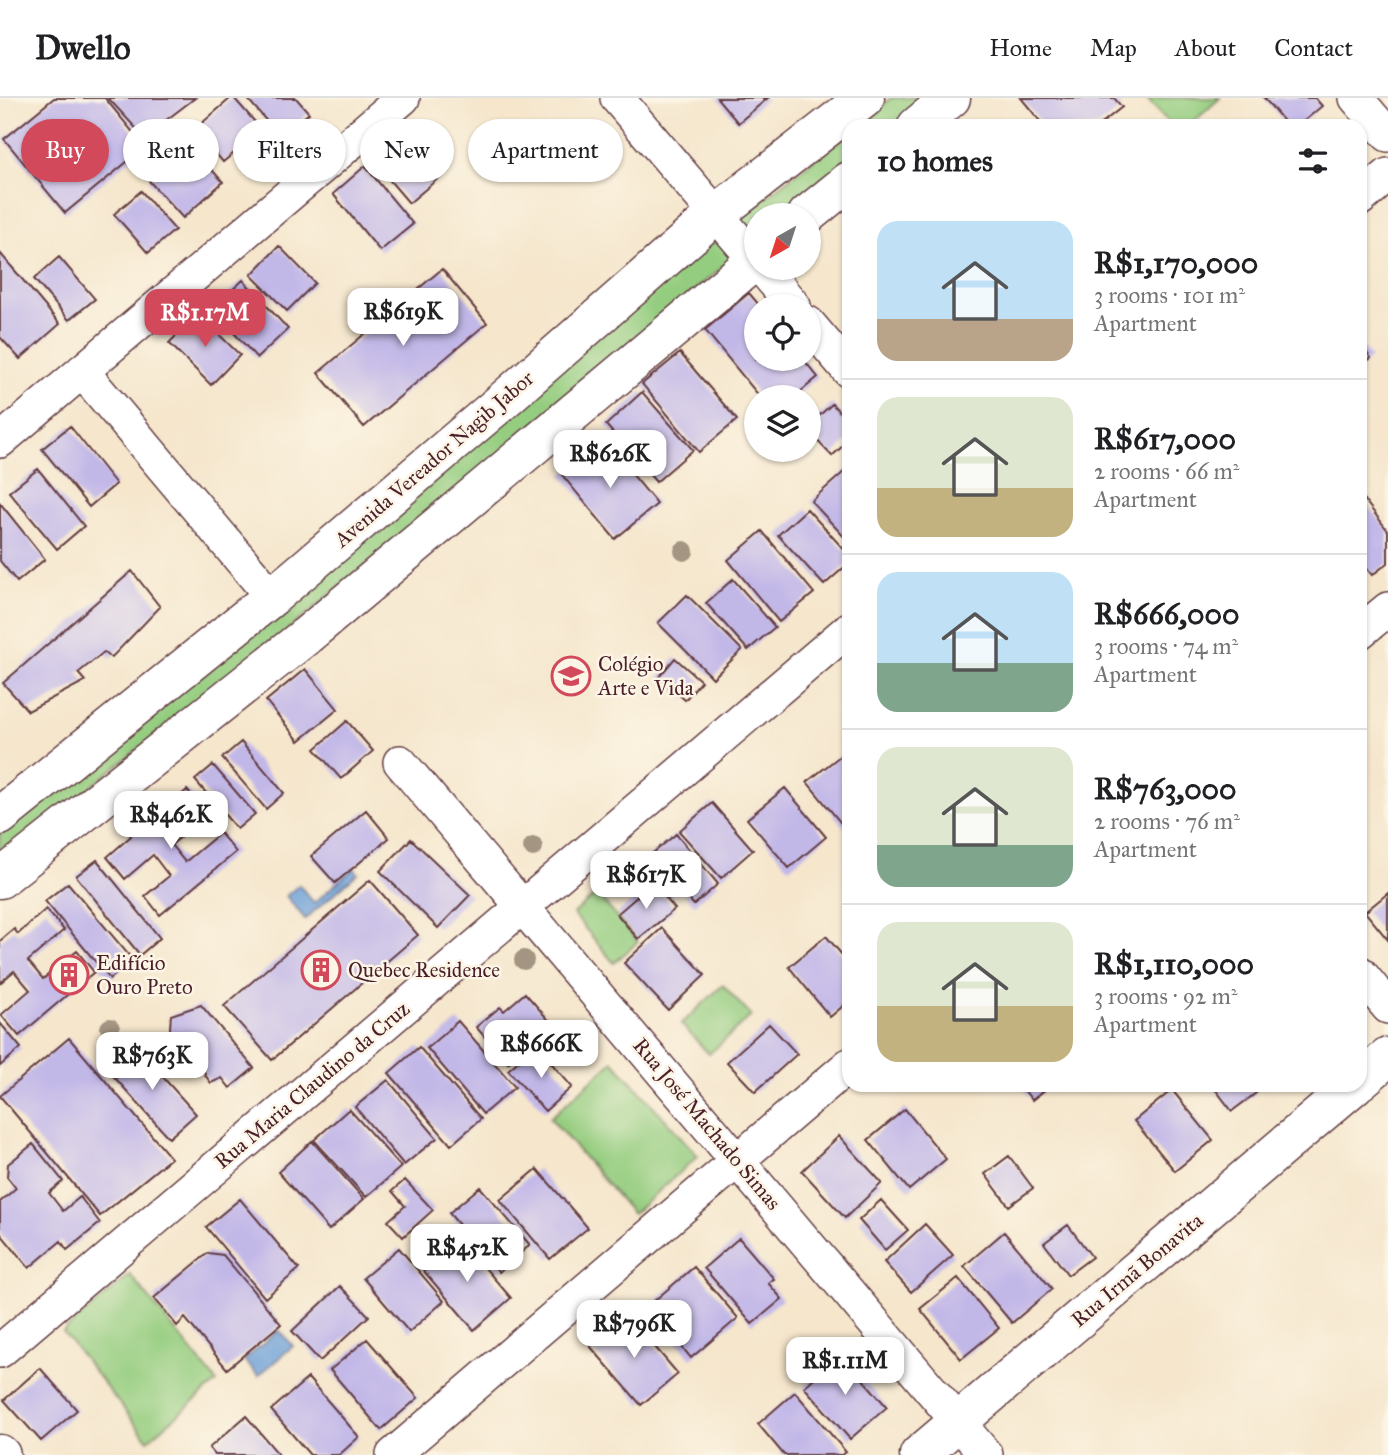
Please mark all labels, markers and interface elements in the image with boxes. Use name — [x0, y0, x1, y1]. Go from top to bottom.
text: Dwello — [35, 28, 131, 68]
text: Home — [989, 33, 1052, 63]
text: Map — [1090, 33, 1137, 63]
text: About — [1175, 33, 1236, 63]
text: Contact — [1274, 33, 1353, 63]
chip: Buy — [21, 119, 109, 182]
chip: Rent — [123, 119, 219, 182]
chip: Filters — [233, 119, 346, 182]
chip: New — [360, 119, 454, 182]
chip: Apartment — [468, 119, 623, 182]
icon: filters — [1294, 142, 1332, 180]
text: 10 homes — [877, 143, 993, 179]
north arrow — [744, 203, 821, 280]
map controls — [744, 203, 821, 462]
text: R$1,170,000 — [1094, 245, 1258, 281]
icon: home — [933, 249, 1017, 333]
text: 3 rooms · 101 m² — [1094, 281, 1245, 309]
pin: R$619K — [346, 288, 460, 348]
pin: R$1.17M — [140, 289, 270, 349]
button: locate — [744, 294, 821, 371]
text: R$619K — [363, 297, 443, 325]
text: R$1.17M — [161, 298, 249, 326]
text: Apartment — [1094, 309, 1197, 337]
street label: Avenida Vereador Nagib Jabor — [328, 365, 539, 553]
button: layers — [744, 385, 821, 462]
text: R$617,000 — [1094, 421, 1236, 457]
icon: home — [933, 425, 1017, 509]
pin: R$626K — [553, 430, 667, 490]
text: R$626K — [569, 439, 651, 467]
text: 2 rooms · 66 m² — [1094, 457, 1239, 485]
text: Apartment — [1094, 485, 1197, 513]
text: R$666,000 — [1094, 596, 1239, 632]
icon: home — [933, 600, 1017, 684]
text: 3 rooms · 74 m² — [1094, 632, 1238, 660]
place label: Colégio Arte e Vida — [597, 651, 694, 701]
school or university icon: Colégio Arte e Vida — [550, 655, 592, 697]
text: Apartment — [1094, 660, 1197, 688]
text: R$763,000 — [1094, 771, 1237, 807]
icon: home — [933, 775, 1017, 859]
pin: R$462K — [114, 792, 228, 851]
text: R$462K — [130, 800, 212, 828]
text: 2 rooms · 76 m² — [1094, 807, 1240, 835]
text: Apartment — [1094, 835, 1197, 863]
pin: R$617K — [589, 852, 703, 911]
text: R$617K — [606, 860, 686, 888]
text: R$1,110,000 — [1094, 946, 1254, 982]
building icon: Quebec Residence — [300, 949, 342, 991]
place label: Edifício Ouro Preto — [96, 950, 193, 1000]
icon: home — [933, 950, 1017, 1034]
building icon: Edifício Ouro Preto — [48, 954, 90, 996]
place label: Quebec Residence — [348, 957, 500, 983]
text: 3 rooms · 92 m² — [1094, 982, 1237, 1010]
street label: Rua Maria Claudino da Cruz — [209, 996, 415, 1174]
text: Apartment — [1094, 1010, 1197, 1038]
pin: R$666K — [484, 1020, 598, 1080]
text: R$666K — [500, 1029, 582, 1057]
pin: R$763K — [95, 1032, 209, 1092]
street label: Rua José Machado Simas — [627, 1033, 787, 1215]
text: R$763K — [112, 1041, 192, 1069]
street label: Rua Irmã Bonavita — [1066, 1207, 1208, 1333]
pin: R$452K — [410, 1224, 524, 1284]
text: R$452K — [426, 1233, 508, 1261]
pin: R$796K — [577, 1300, 691, 1360]
text: R$796K — [593, 1309, 675, 1337]
pin: R$1.11M — [780, 1338, 910, 1397]
text: R$1.11M — [802, 1346, 888, 1374]

